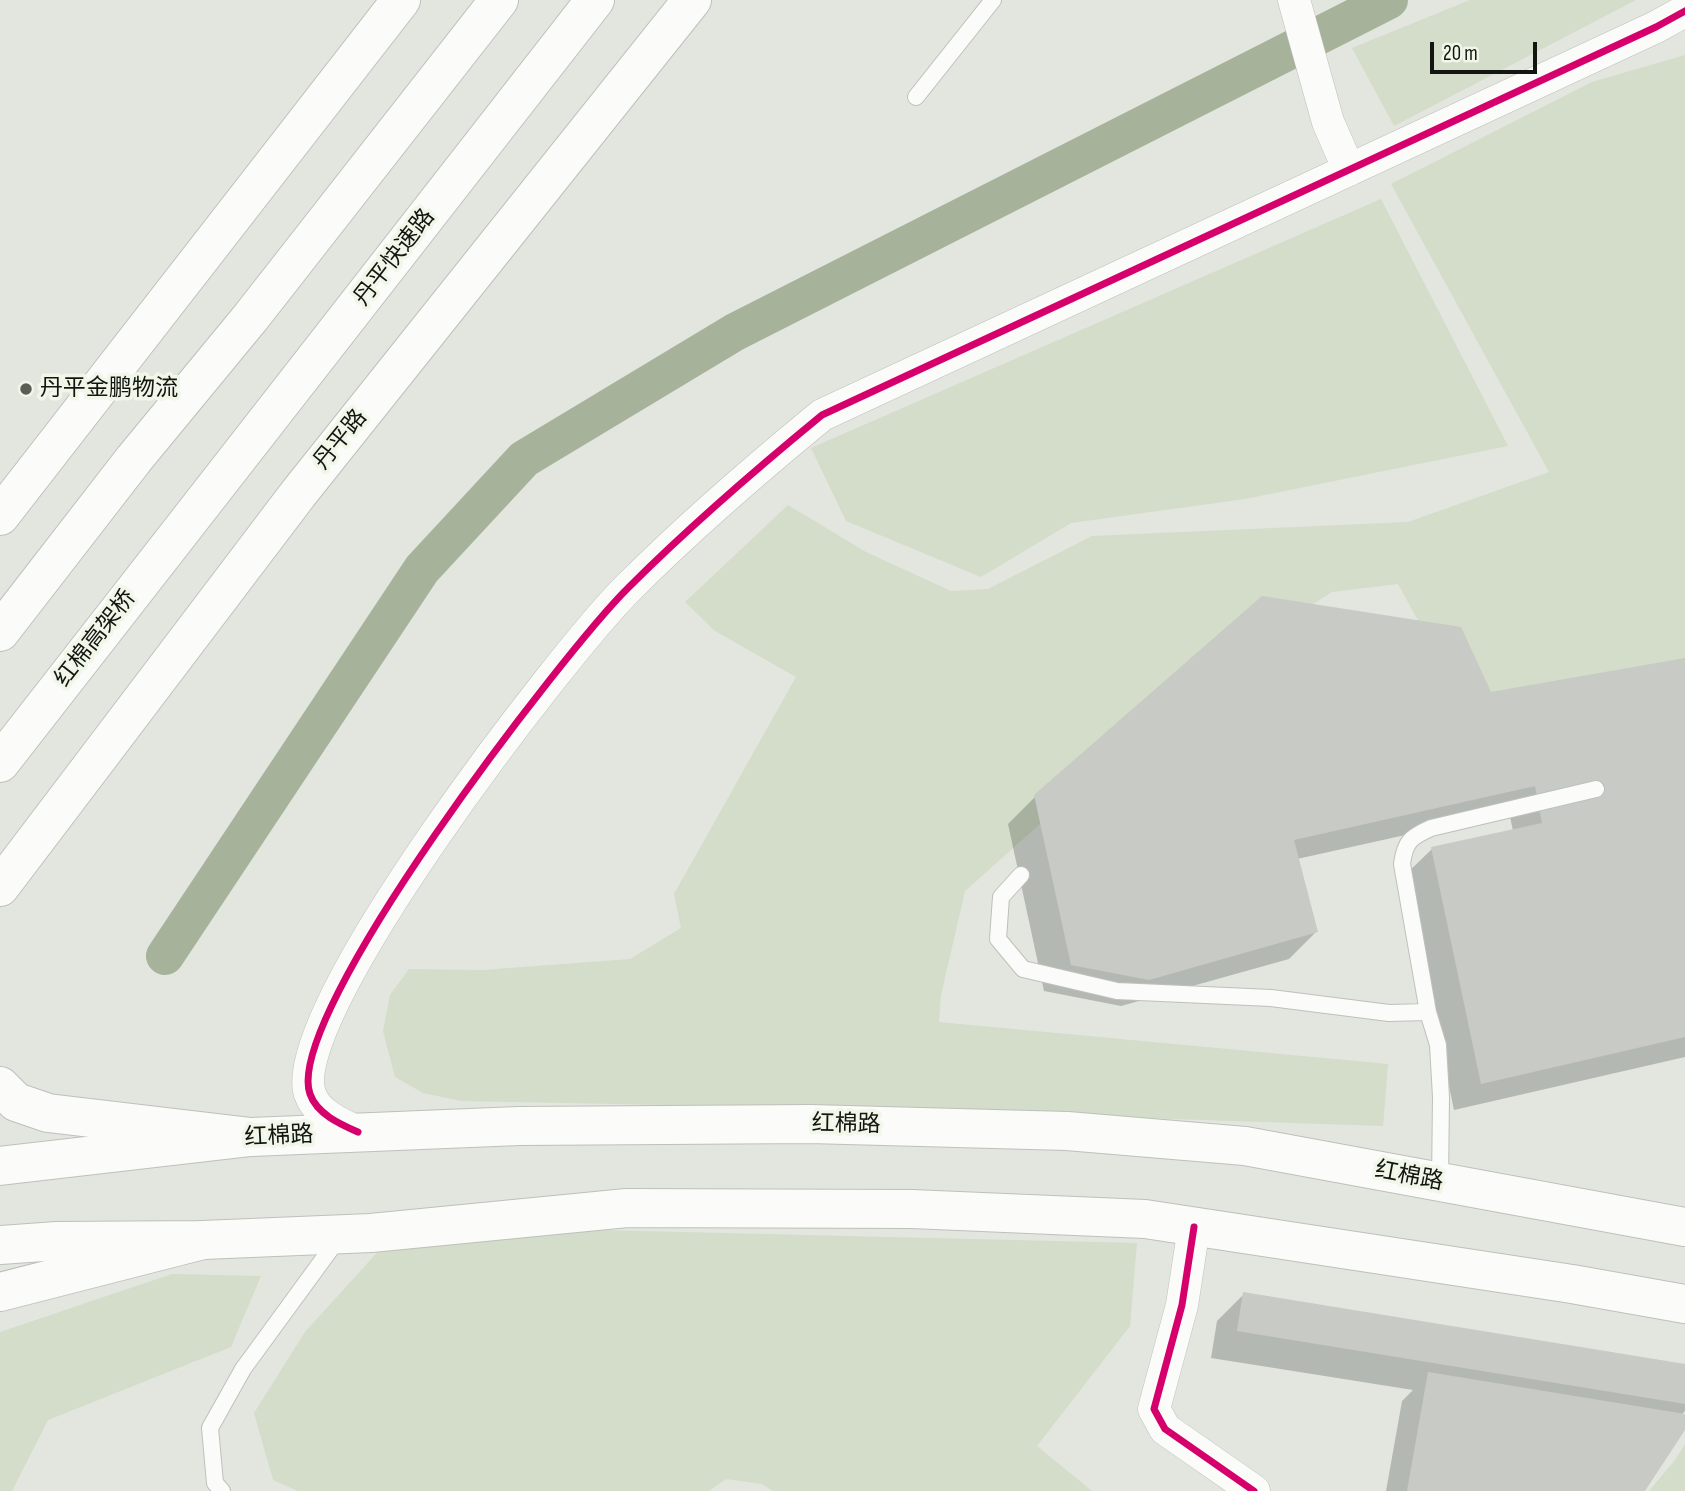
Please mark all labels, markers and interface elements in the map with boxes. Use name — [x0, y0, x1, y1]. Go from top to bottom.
scale bar — [1433, 28, 1540, 72]
text: 20 m — [1443, 41, 1478, 66]
street label: 丹平快速路 — [349, 204, 441, 312]
place label: 丹平金鹏物流 — [40, 375, 178, 403]
marker: 丹平金鹏物流 — [18, 381, 34, 397]
street label: 丹平路 — [309, 405, 373, 475]
street label: 红棉高架桥 — [50, 585, 142, 693]
street label: 红棉路 — [811, 1111, 881, 1139]
street label: 红棉路 — [244, 1121, 314, 1153]
street label: 红棉路 — [1373, 1157, 1445, 1197]

